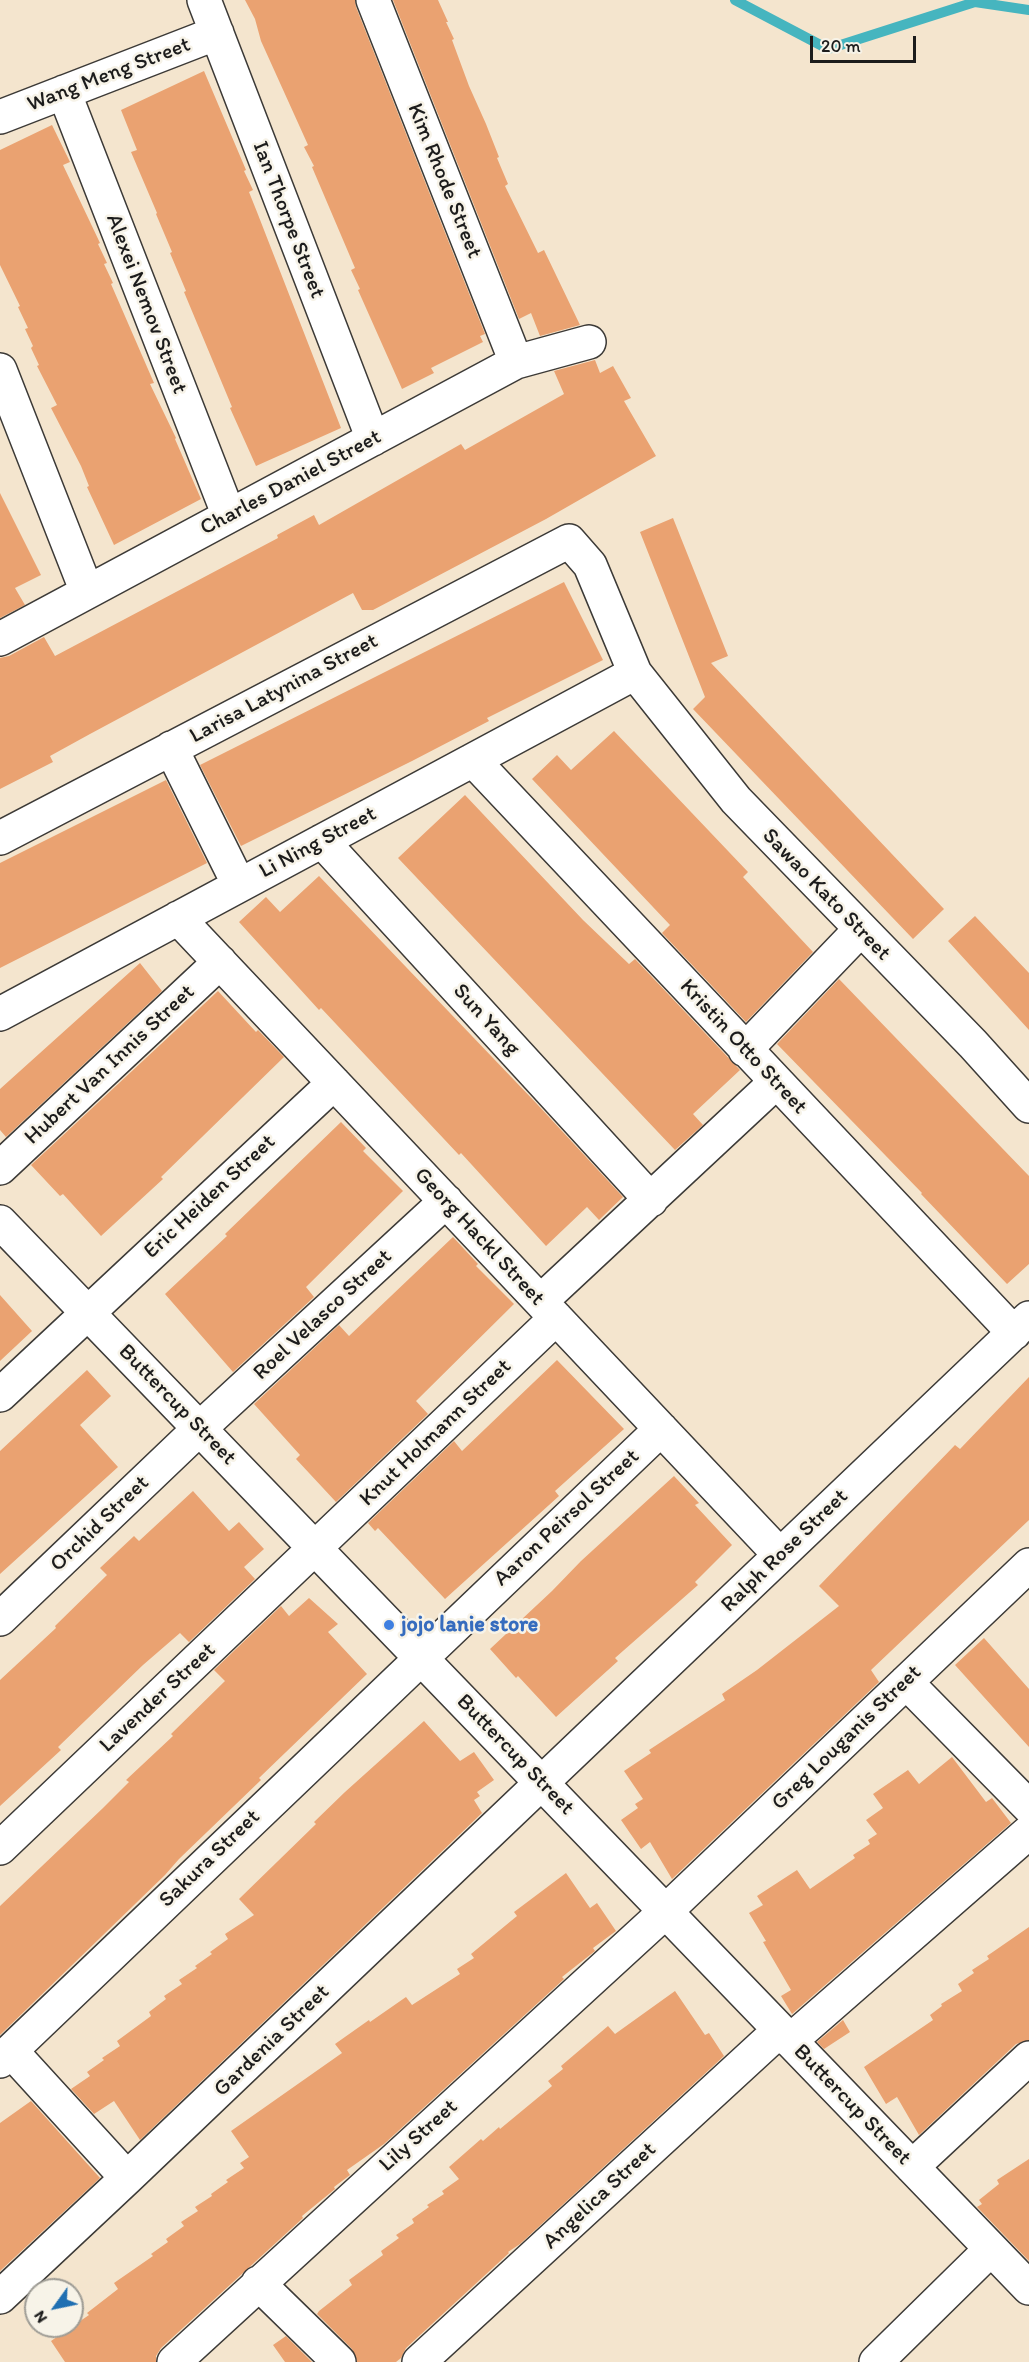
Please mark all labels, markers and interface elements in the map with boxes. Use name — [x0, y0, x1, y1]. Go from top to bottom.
scale bar — [813, 24, 920, 62]
street label: Wang Meng Street — [24, 32, 194, 118]
text: 20 m — [821, 35, 861, 57]
street label: Kim Rhode Street — [401, 100, 487, 262]
street label: Ian Thorpe Street — [246, 138, 330, 302]
street label: Alexei Nemov Street — [100, 210, 192, 398]
street label: Charles Daniel Street — [196, 424, 386, 542]
street label: Larisa Latynina Street — [185, 628, 383, 750]
street label: Li Ning Street — [255, 801, 381, 885]
street label: Sawao Kato Street — [756, 823, 896, 967]
street label: Kristin Otto Street — [674, 974, 812, 1120]
street label: Sun Yang — [447, 978, 525, 1062]
street label: Hubert Van Innis Street — [20, 979, 200, 1151]
street label: Eric Heiden Street — [139, 1129, 281, 1265]
street label: Georg Hackl Street — [408, 1162, 550, 1312]
street label: Roel Velasco Street — [248, 1244, 398, 1386]
street label: Buttercup Street — [113, 1339, 241, 1471]
street label: Knut Holmann Street — [355, 1354, 517, 1512]
street label: Aaron Peirsol Street — [489, 1444, 645, 1592]
street label: Orchid Street — [45, 1470, 155, 1578]
street label: Ralph Rose Street — [716, 1484, 854, 1618]
place label: jojo lanie store — [401, 1612, 538, 1638]
marker: jojo lanie store — [382, 1618, 396, 1632]
street label: Lavender Street — [94, 1637, 222, 1759]
street label: Greg Louganis Street — [767, 1660, 927, 1816]
street label: Buttercup Street — [451, 1689, 579, 1821]
street label: Sakura Street — [154, 1804, 266, 1914]
street label: Gardenia Street — [209, 1979, 335, 2103]
street label: Buttercup Street — [788, 2039, 916, 2171]
street label: Lily Street — [374, 2094, 464, 2178]
street label: Angelica Street — [538, 2137, 662, 2255]
north arrow — [24, 2278, 84, 2338]
text: N — [29, 2307, 51, 2327]

